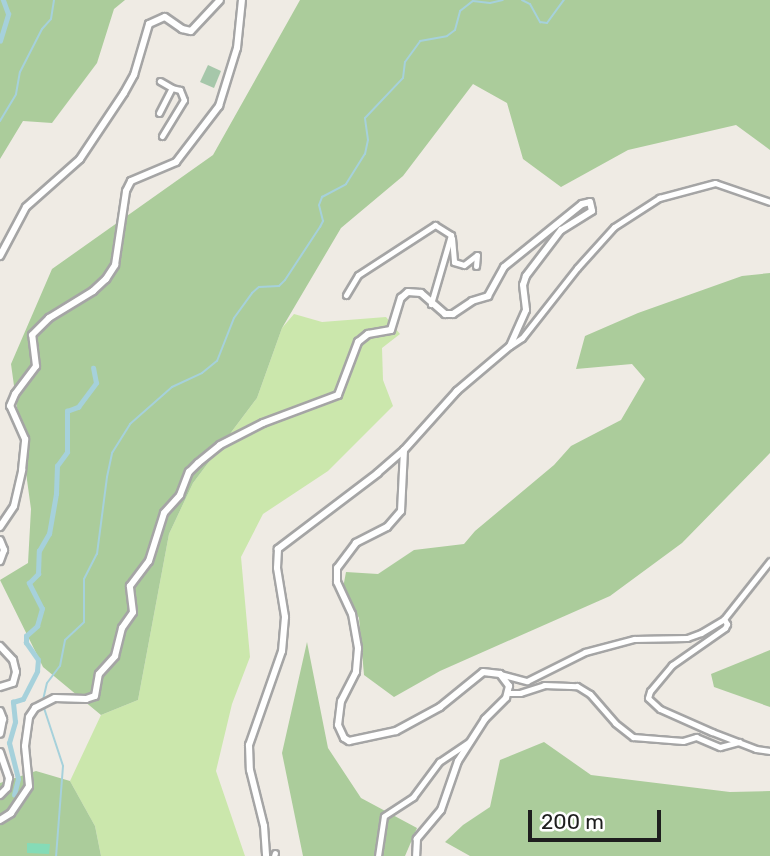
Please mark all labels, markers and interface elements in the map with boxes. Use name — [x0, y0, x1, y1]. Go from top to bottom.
scale bar — [532, 796, 665, 840]
text: 200 m — [541, 809, 604, 834]

